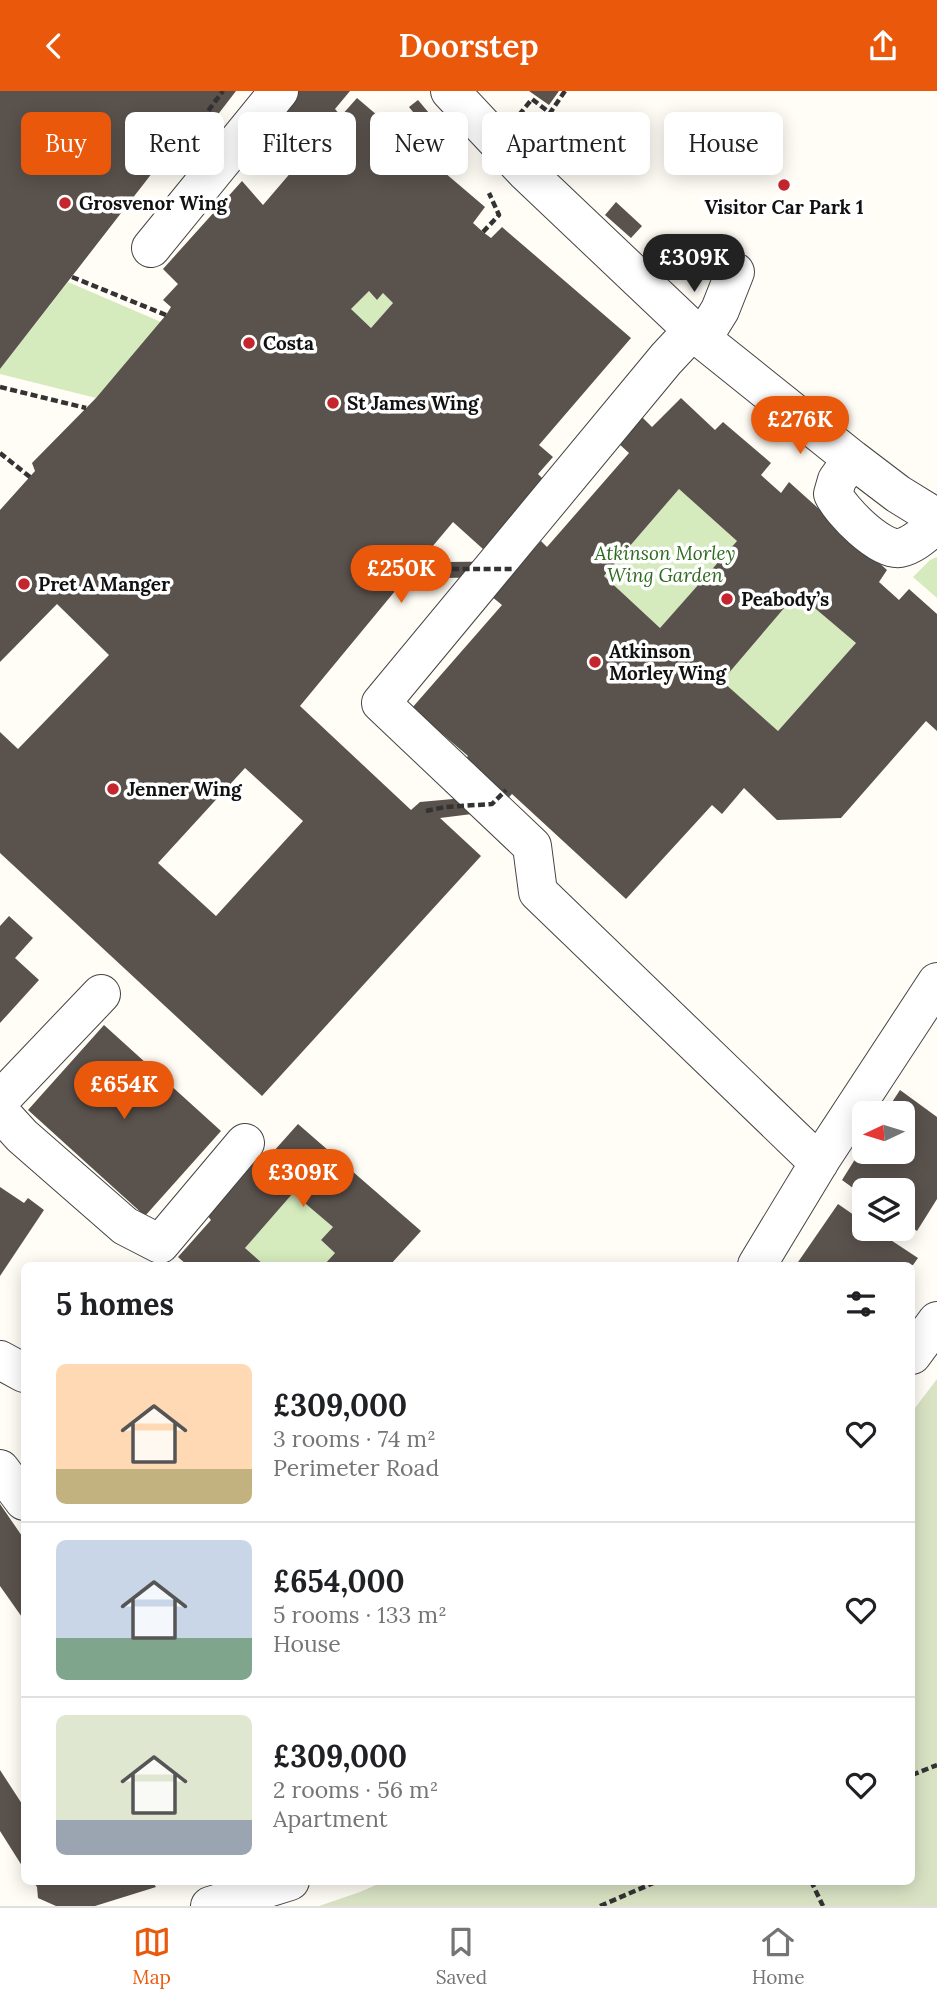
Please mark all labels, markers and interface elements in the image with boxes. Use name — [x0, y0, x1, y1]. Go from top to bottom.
text: Doorstep — [398, 25, 539, 66]
icon: back — [35, 27, 73, 65]
icon: share — [864, 27, 902, 65]
chip: Buy — [21, 112, 111, 175]
chip: Rent — [125, 112, 224, 175]
chip: Filters — [238, 112, 356, 175]
chip: New — [370, 112, 468, 175]
chip: Apartment — [482, 112, 650, 175]
chip: House — [664, 112, 783, 175]
marker: Visitor Car Park 1 — [776, 177, 792, 193]
place label: Grosvenor Wing — [79, 191, 229, 215]
marker: Grosvenor Wing — [57, 195, 73, 211]
place label: Visitor Car Park 1 — [704, 195, 864, 219]
pin: £309K — [645, 235, 743, 294]
text: £309K — [659, 242, 729, 271]
place label: Costa — [263, 331, 314, 355]
marker: Costa — [241, 335, 257, 351]
place label: St James Wing — [347, 391, 480, 415]
marker: St James Wing — [325, 395, 341, 411]
pin: £276K — [751, 397, 849, 456]
text: £276K — [767, 404, 833, 433]
park label: Atkinson Morley Wing Garden — [594, 541, 735, 587]
pin: £250K — [352, 545, 450, 605]
text: £250K — [367, 553, 435, 582]
place label: Pret A Manger — [38, 572, 170, 596]
marker: Pret A Manger — [16, 576, 32, 592]
place label: Peabody’s — [741, 587, 829, 611]
marker: Peabody’s — [719, 591, 735, 607]
place label: Atkinson Morley Wing — [609, 639, 727, 685]
marker: Atkinson Morley Wing — [587, 654, 603, 670]
place label: Jenner Wing — [127, 777, 243, 801]
marker: Jenner Wing — [105, 781, 121, 797]
pin: £654K — [75, 1061, 173, 1121]
text: £654K — [90, 1069, 158, 1098]
north arrow — [852, 1101, 915, 1164]
map controls — [852, 1101, 915, 1241]
pin: £309K — [254, 1149, 352, 1209]
text: £309K — [268, 1157, 338, 1186]
button: layers — [852, 1178, 915, 1241]
text: 5 homes — [56, 1285, 174, 1323]
icon: filters — [842, 1285, 880, 1323]
text: £309,000 — [273, 1386, 407, 1424]
icon: home — [112, 1392, 196, 1476]
icon: heart — [842, 1415, 880, 1453]
text: 3 rooms · 74 m² — [273, 1424, 436, 1453]
text: Perimeter Road — [273, 1453, 439, 1482]
text: £654,000 — [273, 1562, 405, 1600]
icon: home — [112, 1568, 196, 1652]
icon: heart — [842, 1591, 880, 1629]
text: 5 rooms · 133 m² — [273, 1600, 447, 1629]
text: House — [273, 1629, 341, 1658]
text: £309,000 — [273, 1737, 407, 1775]
icon: home — [112, 1743, 196, 1827]
icon: heart — [842, 1766, 880, 1804]
text: 2 rooms · 56 m² — [273, 1775, 438, 1804]
text: Apartment — [273, 1804, 388, 1833]
tab: Map — [132, 1923, 171, 1989]
tab: Saved — [436, 1923, 487, 1989]
tab: Home — [752, 1923, 805, 1989]

